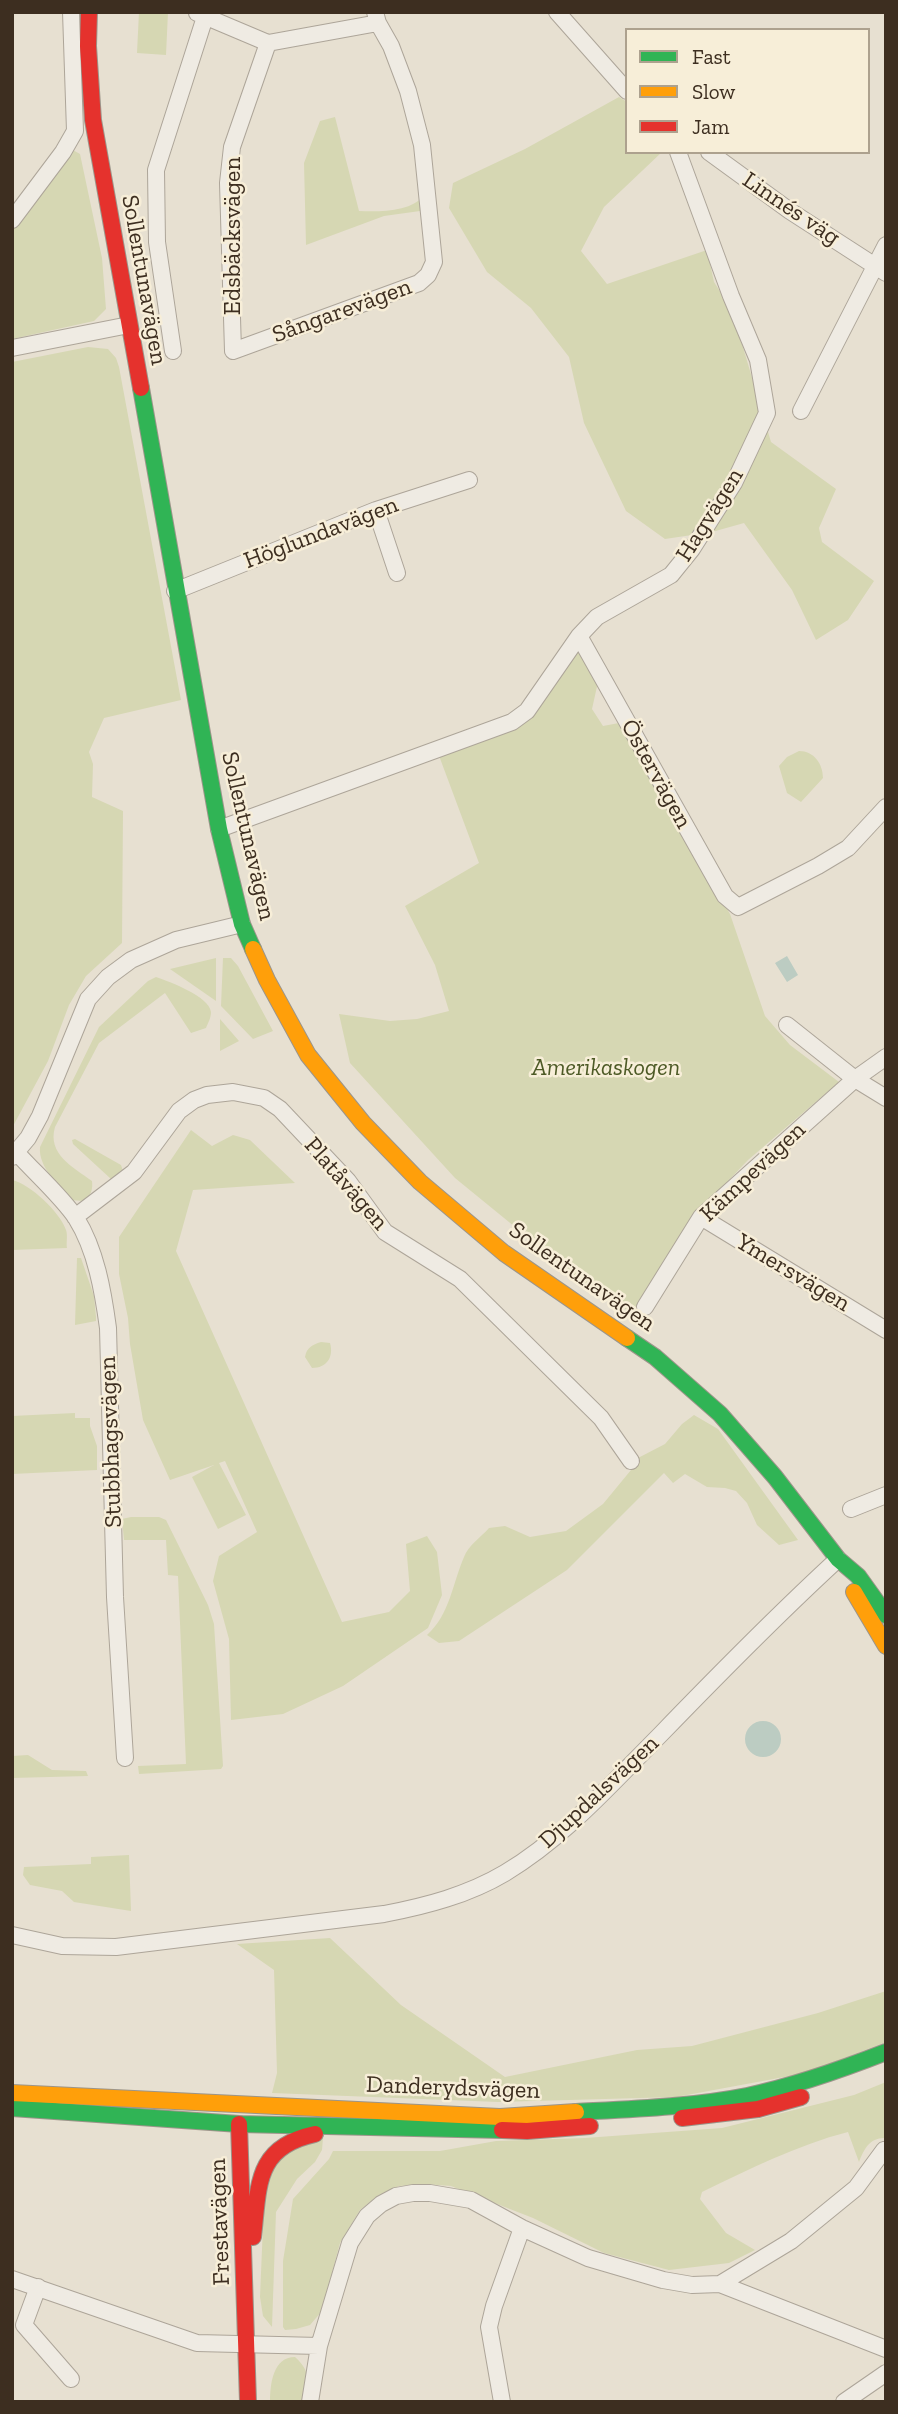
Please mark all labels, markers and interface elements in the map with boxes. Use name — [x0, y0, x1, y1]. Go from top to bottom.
legend — [625, 28, 870, 154]
text: Fast — [692, 44, 731, 69]
text: Slow — [692, 79, 735, 104]
text: Jam — [692, 114, 729, 139]
street label: Edsbäcksvägen — [219, 157, 247, 315]
street label: Linnés väg — [737, 166, 845, 252]
street label: Sollentunavägen — [115, 193, 173, 367]
street label: Sångarevägen — [269, 273, 415, 349]
street label: Hagvägen — [670, 463, 750, 567]
street label: Höglundavägen — [240, 490, 402, 576]
street label: Östervägen — [614, 714, 698, 834]
street label: Sollentunavägen — [215, 749, 281, 923]
park label: Amerikaskogen — [532, 1054, 680, 1082]
street label: Kämpevägen — [694, 1116, 812, 1228]
street label: Platåvägen — [298, 1132, 394, 1236]
street label: Sollentunavägen — [503, 1216, 661, 1338]
street label: Ymersvägen — [731, 1228, 855, 1318]
street label: Stubbhagsvägen — [94, 1356, 128, 1528]
street label: Djupdalsvägen — [533, 1729, 665, 1855]
street label: Danderydsvägen — [365, 2071, 541, 2105]
street label: Frestavägen — [203, 2158, 237, 2286]

